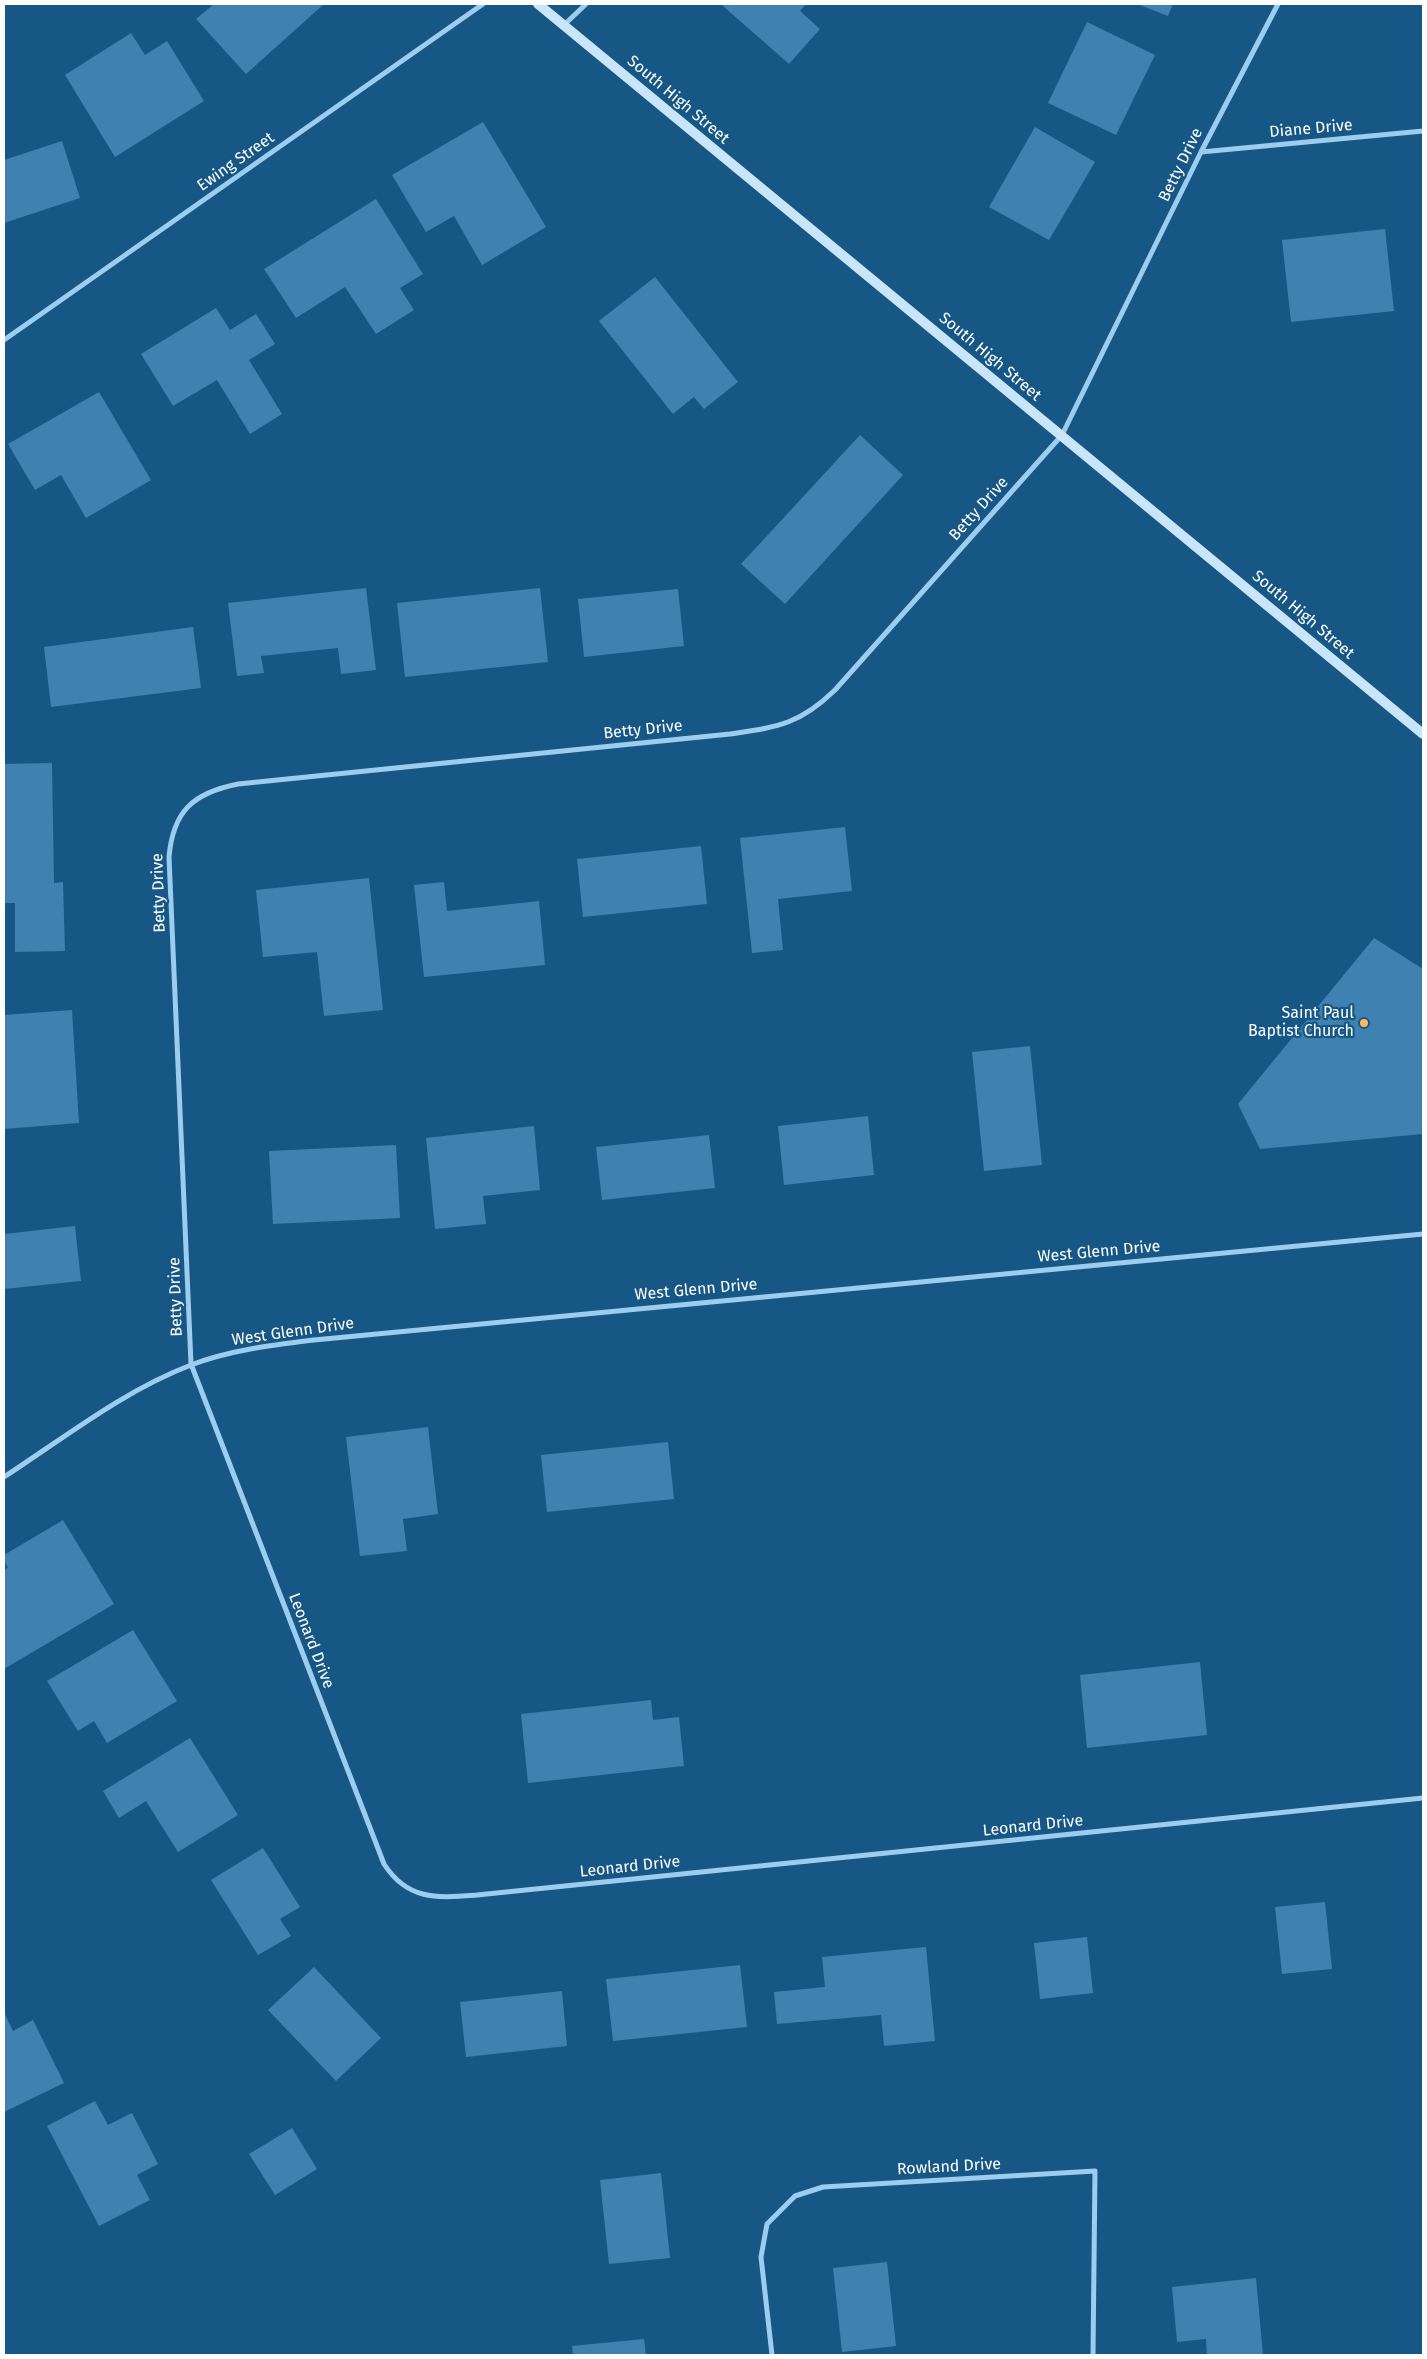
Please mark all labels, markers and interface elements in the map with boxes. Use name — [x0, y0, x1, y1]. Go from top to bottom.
street label: South High Street — [623, 52, 733, 148]
street label: Diane Drive — [1269, 116, 1353, 142]
street label: Betty Drive — [1155, 125, 1207, 205]
street label: Ewing Street — [194, 128, 278, 196]
street label: South High Street — [935, 309, 1045, 405]
street label: Betty Drive — [945, 473, 1013, 545]
street label: South High Street — [1248, 567, 1358, 663]
street label: Betty Drive — [602, 716, 684, 744]
street label: Betty Drive — [148, 853, 170, 933]
place label: Saint Paul Baptist Church — [1248, 1004, 1354, 1042]
marker: Saint Paul Baptist Church — [1358, 1017, 1370, 1029]
street label: West Glenn Drive — [1037, 1237, 1161, 1267]
street label: Betty Drive — [165, 1257, 187, 1337]
street label: West Glenn Drive — [634, 1275, 758, 1305]
street label: West Glenn Drive — [231, 1314, 355, 1350]
street label: Leonard Drive — [284, 1591, 338, 1691]
street label: Leonard Drive — [982, 1811, 1084, 1841]
street label: Leonard Drive — [579, 1852, 681, 1882]
street label: Rowland Drive — [896, 2155, 1002, 2179]

